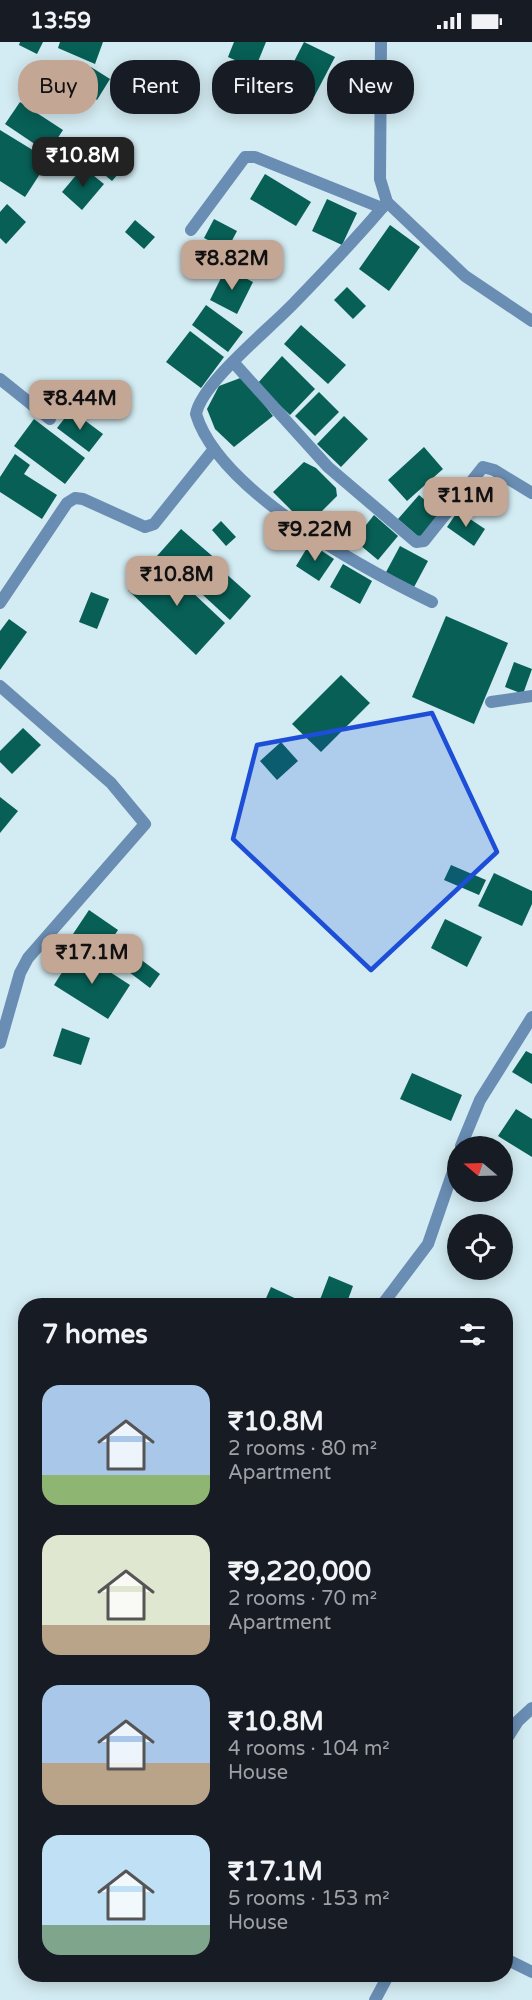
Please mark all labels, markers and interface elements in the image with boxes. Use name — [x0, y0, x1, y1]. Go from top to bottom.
text: 13:59 — [30, 8, 91, 34]
chip: Buy — [18, 60, 98, 114]
chip: Rent — [110, 60, 200, 114]
chip: Filters — [212, 60, 315, 114]
chip: New — [327, 60, 414, 114]
pin: ₹10.8M — [34, 137, 132, 188]
text: ₹10.8M — [46, 144, 120, 168]
pin: ₹8.82M — [183, 240, 281, 291]
text: ₹8.82M — [195, 247, 269, 271]
pin: ₹8.44M — [31, 380, 129, 431]
text: ₹8.44M — [43, 387, 117, 411]
pin: ₹11M — [430, 477, 502, 528]
text: ₹11M — [438, 484, 494, 508]
pin: ₹9.22M — [266, 511, 364, 562]
text: ₹9.22M — [278, 518, 352, 542]
pin: ₹10.8M — [128, 556, 226, 607]
text: ₹10.8M — [140, 563, 214, 587]
pin: ₹17.1M — [43, 934, 141, 985]
text: ₹17.1M — [56, 941, 128, 965]
north arrow — [447, 1136, 513, 1202]
map controls — [447, 1136, 513, 1280]
button: locate — [447, 1214, 513, 1280]
icon: filters — [456, 1318, 489, 1351]
text: 7 homes — [42, 1319, 148, 1350]
text: ₹10.8M — [228, 1406, 324, 1437]
icon: home — [90, 1409, 162, 1481]
text: 2 rooms · 80 m² — [228, 1437, 377, 1461]
text: Apartment — [228, 1461, 331, 1485]
text: ₹9,220,000 — [228, 1556, 371, 1587]
icon: home — [90, 1559, 162, 1631]
text: 2 rooms · 70 m² — [228, 1587, 377, 1611]
text: Apartment — [228, 1611, 331, 1635]
text: ₹10.8M — [228, 1706, 324, 1737]
icon: home — [90, 1709, 162, 1781]
text: 4 rooms · 104 m² — [228, 1737, 390, 1761]
text: House — [228, 1761, 288, 1785]
text: ₹17.1M — [228, 1856, 323, 1887]
icon: home — [90, 1859, 162, 1931]
text: 5 rooms · 153 m² — [228, 1887, 390, 1911]
text: House — [228, 1911, 288, 1935]

